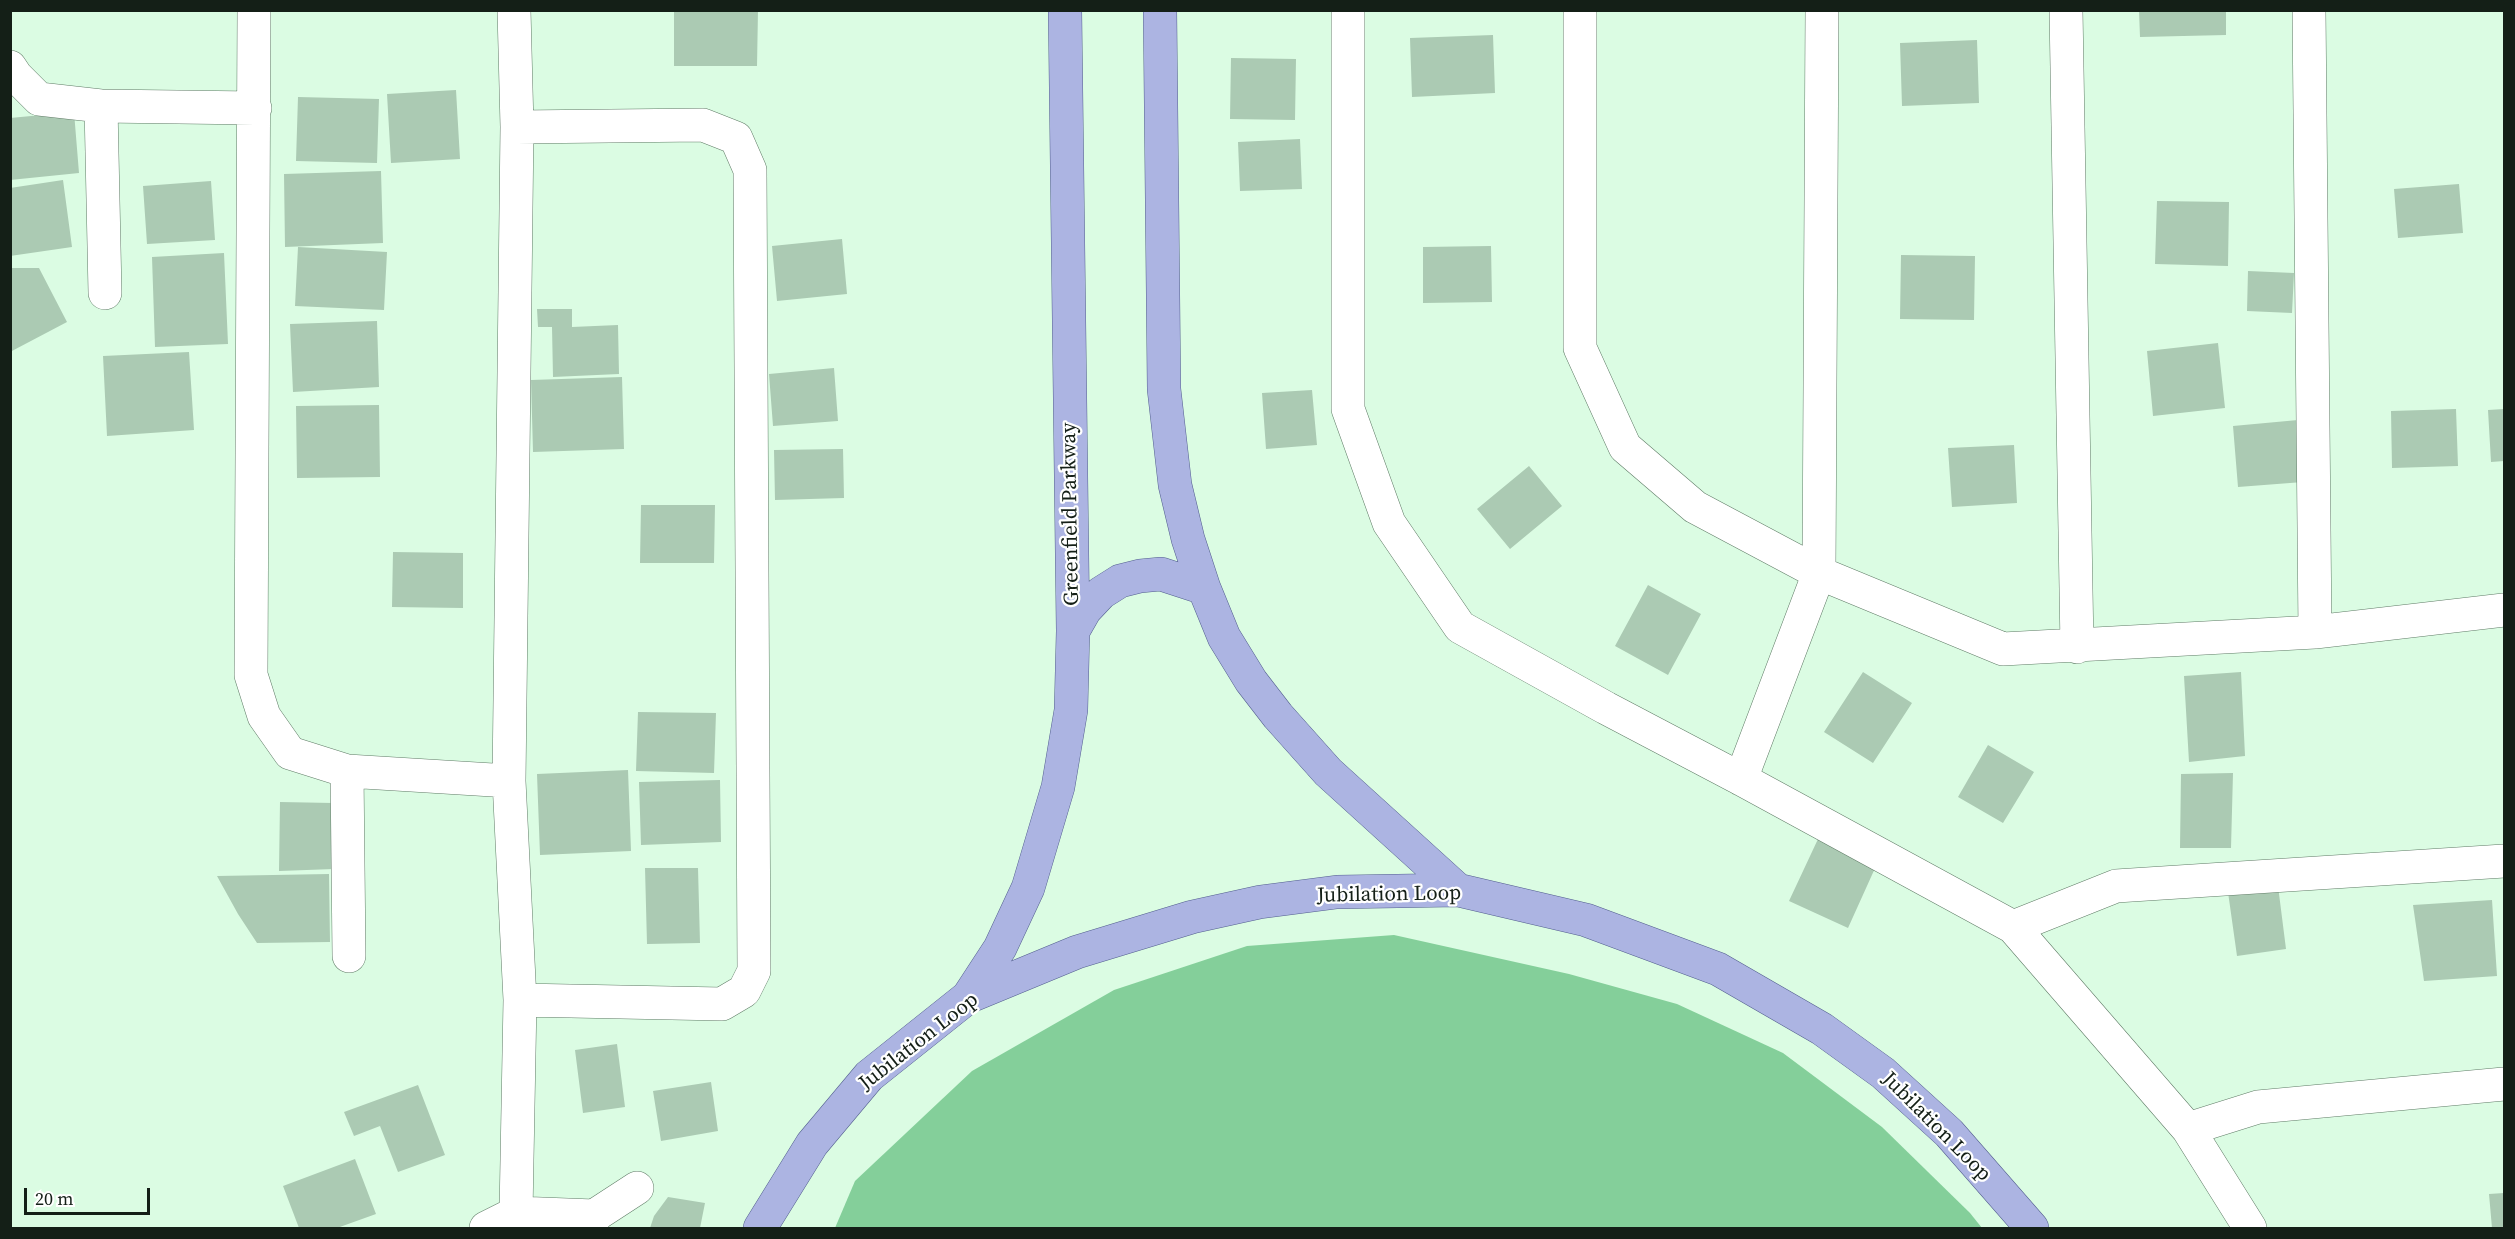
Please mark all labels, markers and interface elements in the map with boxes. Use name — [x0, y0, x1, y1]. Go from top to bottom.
street label: Greenfield Parkway — [1057, 422, 1085, 606]
street label: Jubilation Loop — [1317, 881, 1461, 909]
street label: Jubilation Loop — [854, 988, 984, 1096]
street label: Jubilation Loop — [1876, 1067, 1996, 1187]
scale bar — [27, 1176, 153, 1214]
text: 20 m — [35, 1186, 73, 1211]

